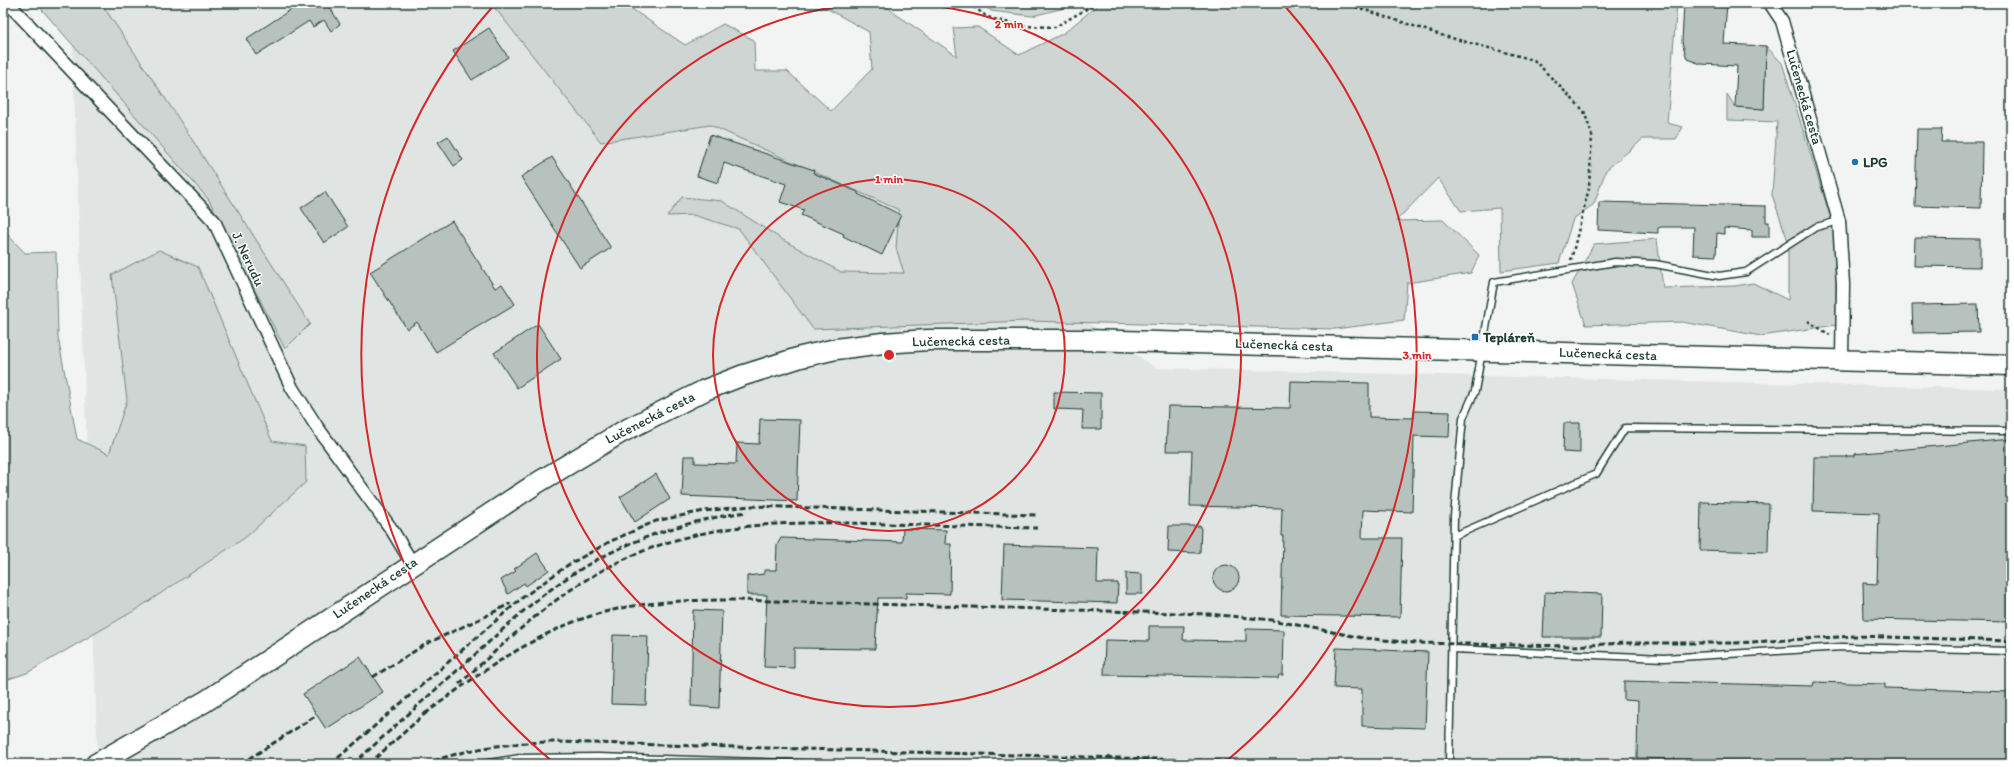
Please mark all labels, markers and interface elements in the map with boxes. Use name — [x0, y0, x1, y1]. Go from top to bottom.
text: 2 min — [995, 17, 1024, 31]
street label: Lučenecká cesta — [1782, 47, 1826, 147]
place label: LPG — [1863, 154, 1888, 171]
marker: LPG — [1850, 157, 1860, 167]
text: 1 min — [875, 172, 904, 186]
street label: J. Nerudu — [228, 229, 268, 289]
place label: Tepláreň — [1482, 329, 1535, 346]
street label: Lučenecká cesta — [912, 332, 1010, 350]
marker: Tepláreň — [1470, 332, 1480, 342]
street label: Lučenecká cesta — [1235, 335, 1333, 355]
street label: Lučenecká cesta — [1559, 344, 1657, 364]
centre of rings — [882, 348, 896, 362]
text: 3 min — [1403, 348, 1432, 362]
street label: Lučenecká cesta — [602, 388, 698, 448]
street label: Lučenecká cesta — [330, 553, 421, 623]

